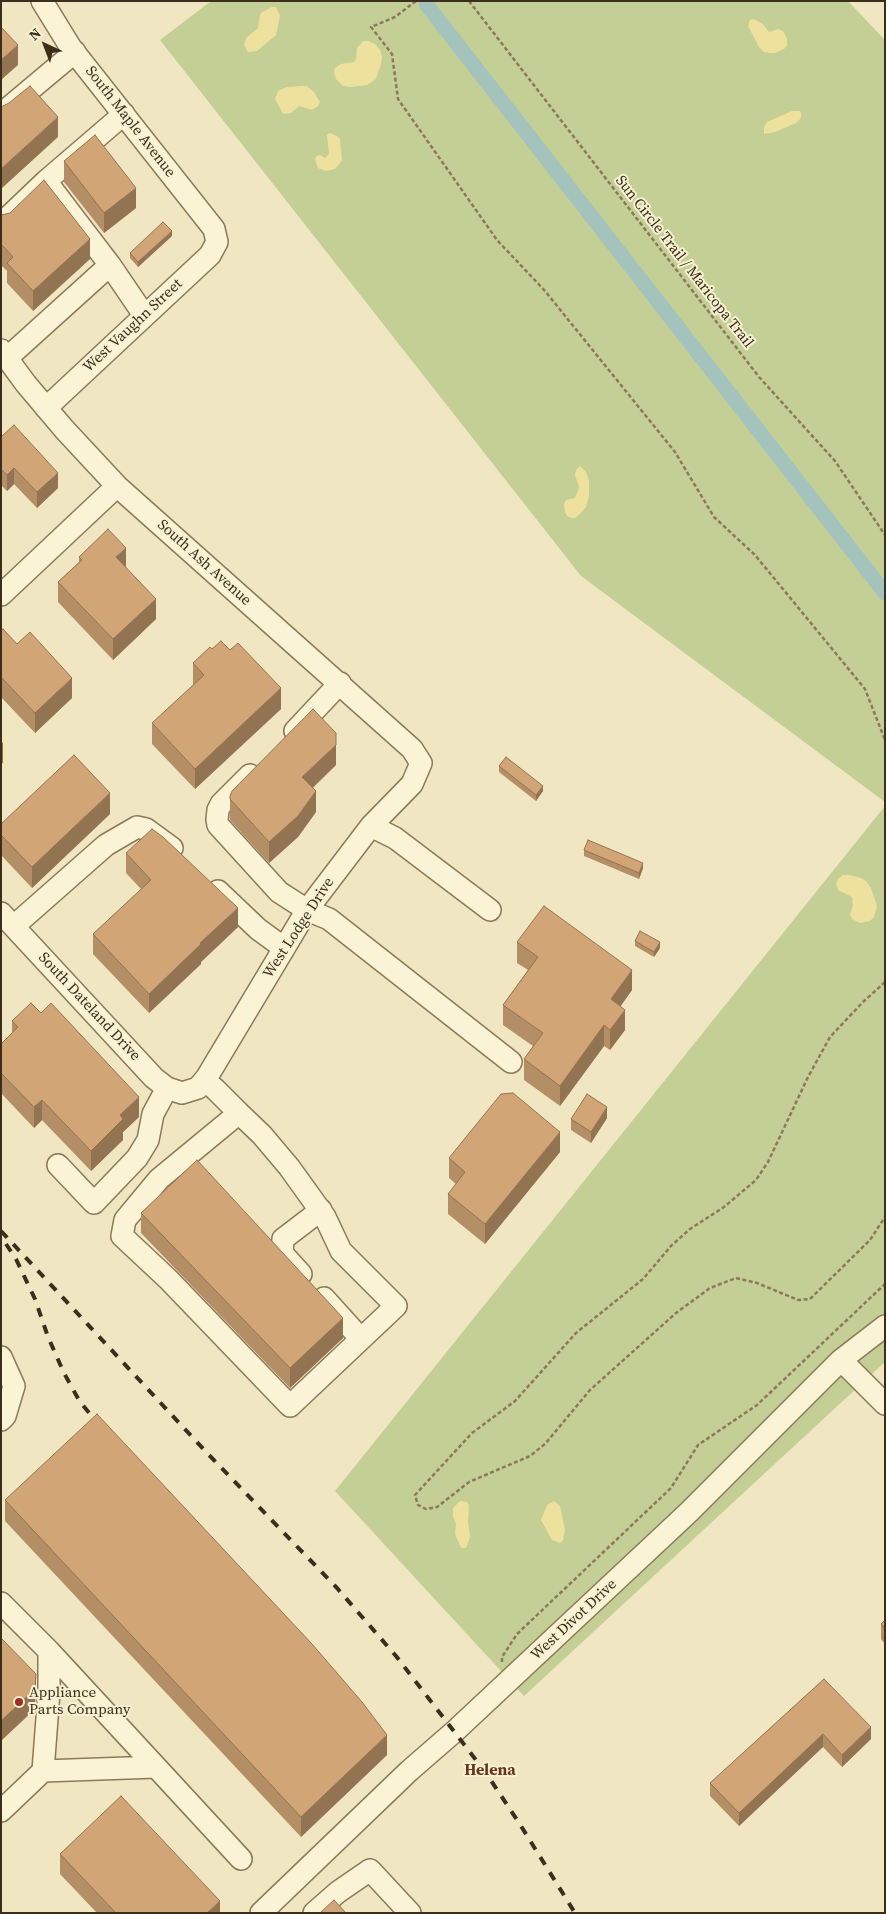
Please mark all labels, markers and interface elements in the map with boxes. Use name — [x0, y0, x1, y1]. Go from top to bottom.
north arrow — [20, 20, 70, 70]
text: N — [24, 23, 45, 45]
street label: South Maple Avenue — [81, 63, 179, 181]
street label: Sun Circle Trail / Maricopa Trail — [611, 172, 757, 352]
street label: West Vaughn Street — [80, 275, 186, 377]
street label: South Ash Avenue — [153, 516, 255, 610]
street label: West Lodge Drive — [260, 874, 338, 982]
street label: South Dateland Drive — [34, 949, 144, 1065]
street label: West Divot Drive — [527, 1576, 621, 1664]
place label: Appliance Parts Company — [29, 1684, 131, 1719]
marker: Appliance Parts Company — [13, 1696, 25, 1708]
district label: Helena — [464, 1761, 516, 1781]

